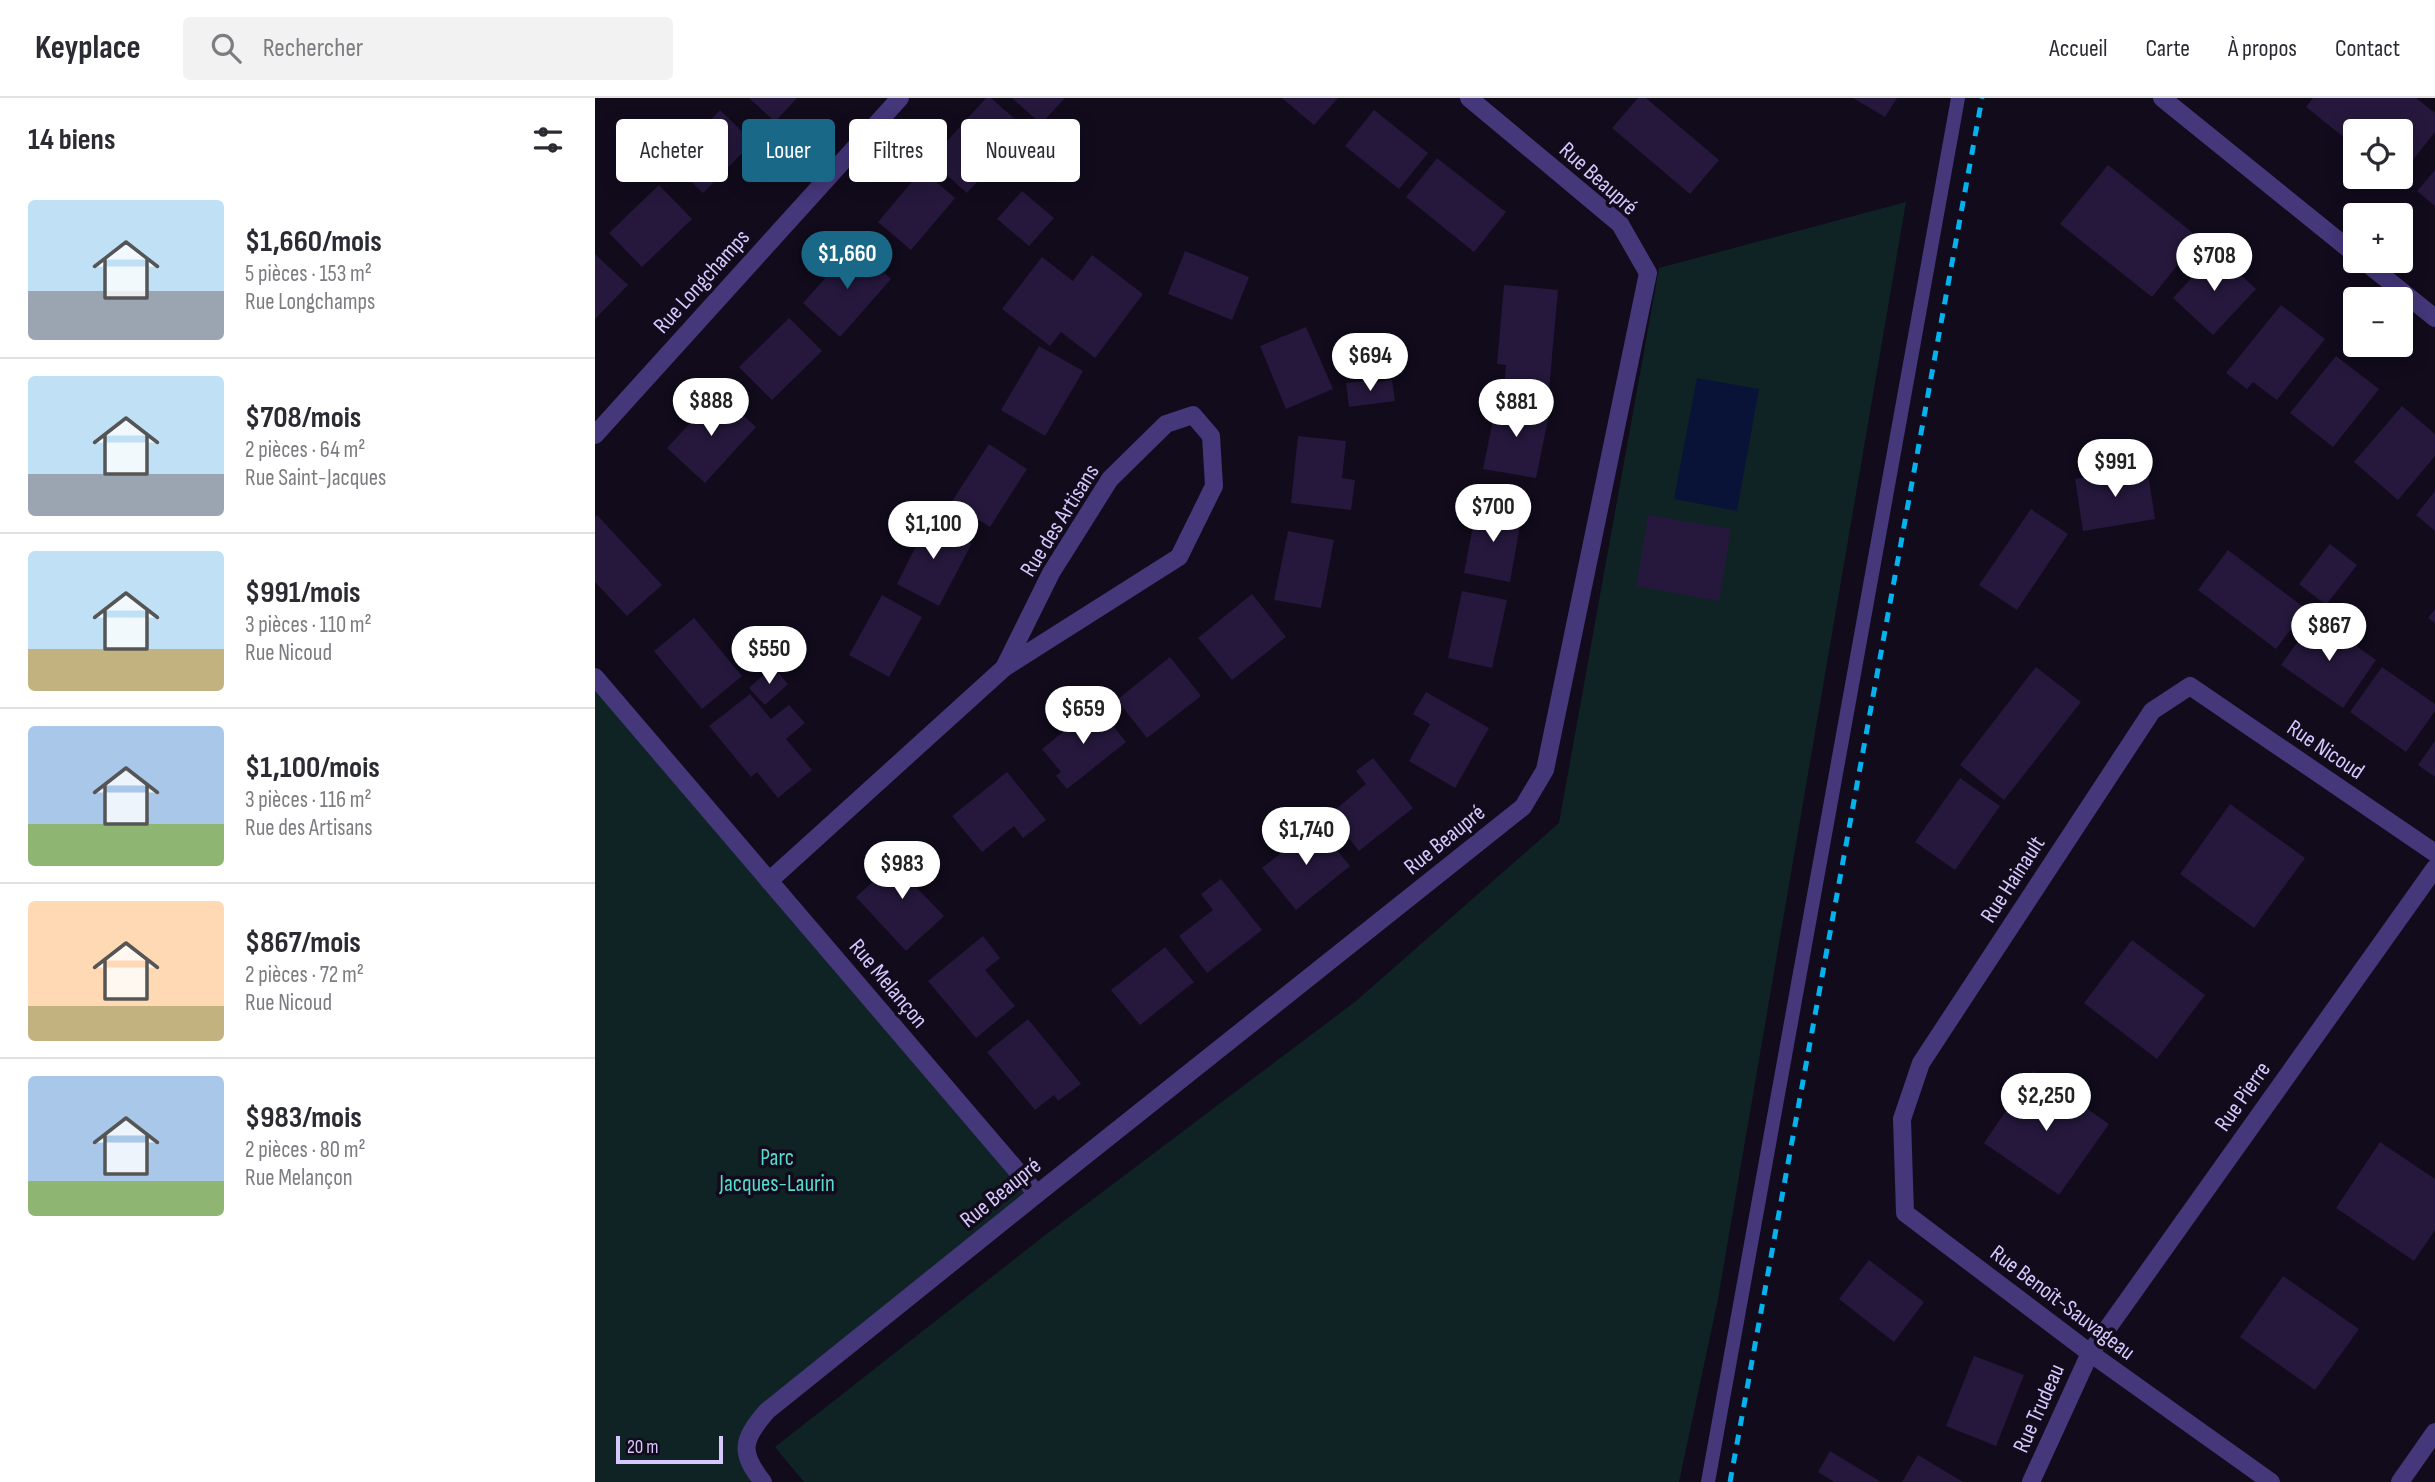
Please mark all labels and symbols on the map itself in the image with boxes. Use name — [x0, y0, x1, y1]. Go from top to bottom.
street label: Rue Beaupré — [1553, 136, 1643, 221]
street label: Rue Longchamps — [648, 224, 756, 339]
pin: $1,660 — [790, 232, 904, 291]
pin: $708 — [2173, 234, 2255, 293]
pin: $694 — [1329, 334, 1411, 393]
pin: $888 — [670, 378, 752, 438]
pin: $881 — [1475, 380, 1557, 439]
pin: $991 — [2074, 440, 2156, 499]
street label: Rue des Artisans — [1014, 459, 1105, 582]
pin: $700 — [1452, 484, 1534, 544]
pin: $1,100 — [876, 502, 990, 561]
pin: $867 — [2288, 603, 2370, 663]
pin: $550 — [728, 626, 810, 686]
pin: $659 — [1042, 686, 1124, 746]
street label: Rue Nicoud — [2282, 714, 2369, 786]
street label: Rue Beaupré — [1398, 799, 1491, 881]
pin: $1,740 — [1249, 808, 1363, 867]
street label: Rue Hainault — [1975, 831, 2051, 928]
pin: $983 — [861, 842, 943, 901]
street label: Rue Melançon — [843, 933, 934, 1034]
street label: Rue Pierre — [2209, 1056, 2277, 1137]
pin: $2,250 — [1989, 1074, 2103, 1133]
park label: Parc Jacques-Laurin — [718, 1144, 835, 1198]
street label: Rue Beaupré — [954, 1152, 1047, 1234]
street label: Rue Benoît-Sauvageau — [1984, 1239, 2140, 1366]
street label: Rue Trudeau — [2007, 1360, 2071, 1457]
scale bar — [616, 1433, 723, 1465]

